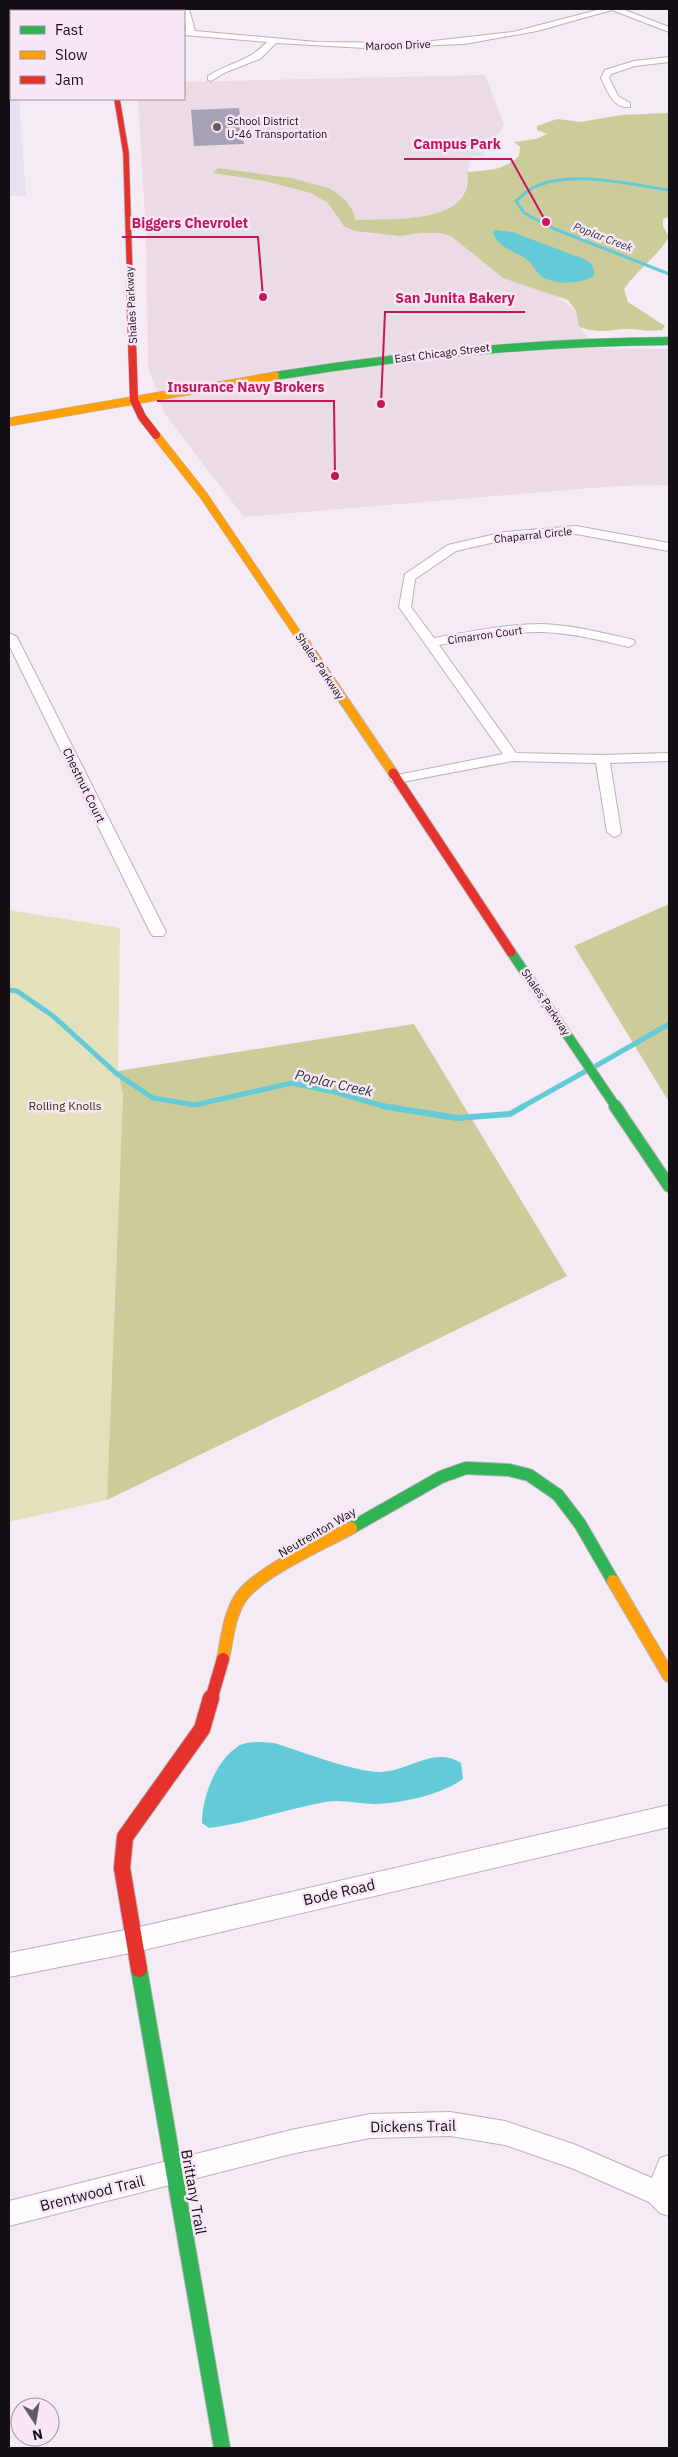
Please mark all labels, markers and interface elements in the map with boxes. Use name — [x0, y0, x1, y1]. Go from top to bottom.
legend — [10, 10, 185, 100]
text: Fast — [55, 20, 83, 39]
street label: Maroon Drive — [365, 37, 431, 53]
text: Slow — [55, 45, 88, 64]
text: Jam — [55, 70, 84, 89]
place label: School District U-46 Transportation — [227, 114, 327, 141]
marker: School District U-46 Transportation — [211, 121, 223, 133]
callout: Campus Park — [404, 130, 511, 159]
text: Campus Park — [413, 135, 502, 153]
callout: Biggers Chevrolet — [122, 208, 258, 237]
text: Biggers Chevrolet — [132, 214, 248, 232]
water label: Poplar Creek — [572, 219, 635, 255]
street label: Shales Parkway — [122, 265, 140, 344]
callout: San Junita Bakery — [385, 283, 525, 312]
text: San Junita Bakery — [395, 289, 515, 307]
street label: East Chicago Street — [394, 340, 491, 366]
callout: Insurance Navy Brokers — [157, 372, 334, 401]
text: Insurance Navy Brokers — [167, 378, 325, 396]
street label: Chaparral Circle — [493, 524, 573, 546]
street label: Cimarron Court — [447, 623, 523, 647]
street label: Shales Parkway — [293, 630, 348, 702]
street label: Chestnut Court — [59, 745, 109, 825]
street label: Shales Parkway — [519, 966, 574, 1038]
water label: Poplar Creek — [293, 1065, 375, 1101]
park label: Rolling Knolls — [28, 1098, 102, 1113]
street label: Neutrenton Way — [275, 1504, 359, 1560]
street label: Bode Road — [301, 1875, 377, 1909]
street label: Dickens Trail — [370, 2116, 456, 2136]
street label: Brittany Trail — [177, 2148, 211, 2236]
street label: Brentwood Trail — [38, 2171, 146, 2215]
north arrow — [10, 2397, 60, 2447]
text: N — [31, 2425, 45, 2445]

